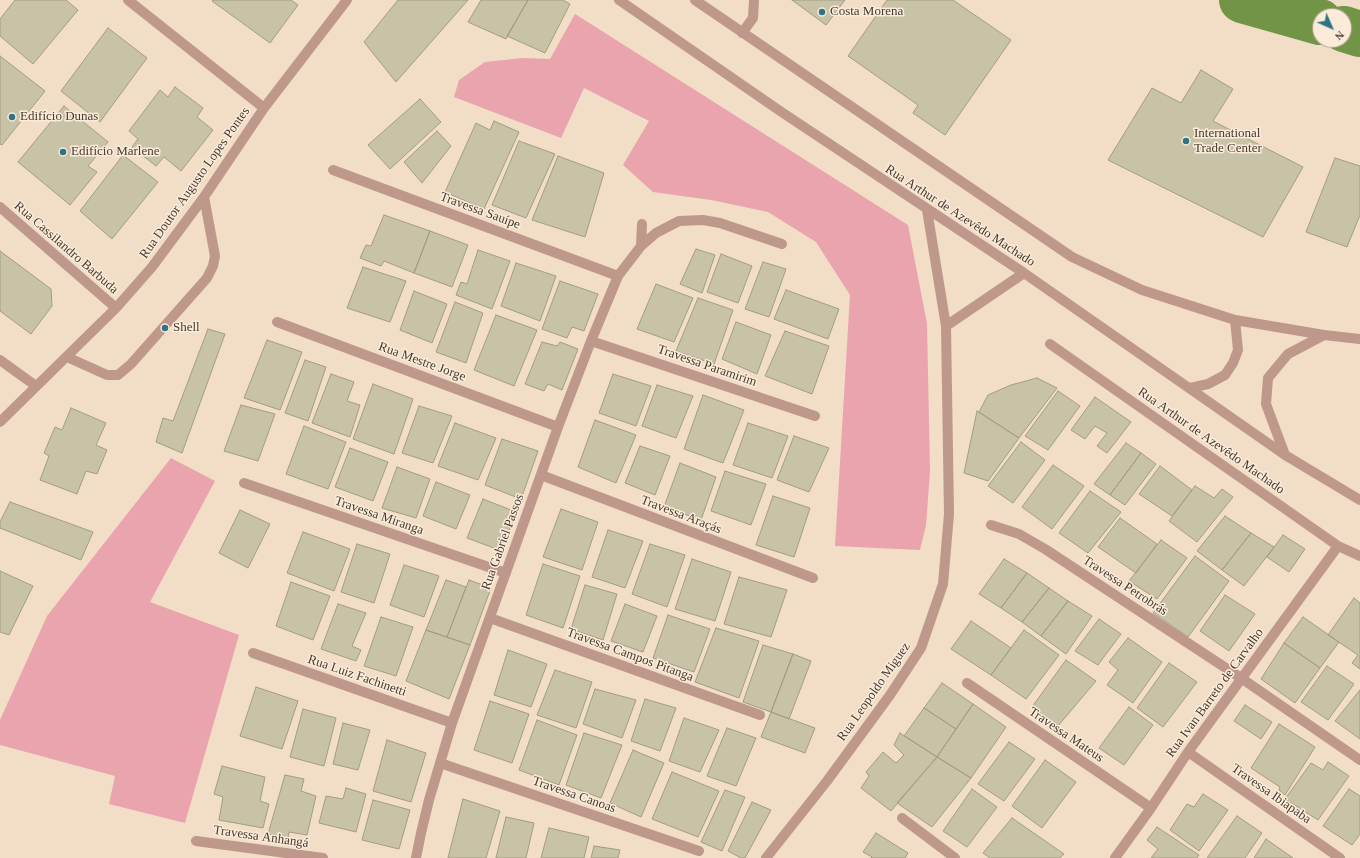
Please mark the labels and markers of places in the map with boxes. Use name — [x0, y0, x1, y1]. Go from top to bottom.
place label: Costa Morena — [830, 4, 903, 20]
marker: Costa Morena — [817, 7, 827, 17]
place label: Edifício Dunas — [20, 109, 98, 125]
marker: Edifício Dunas — [7, 112, 17, 122]
place label: International Trade Center — [1194, 126, 1262, 157]
marker: International Trade Center — [1181, 136, 1191, 146]
place label: Edifício Marlene — [71, 144, 159, 160]
marker: Edifício Marlene — [58, 147, 68, 157]
place label: Shell — [173, 320, 200, 336]
marker: Shell — [160, 323, 170, 333]

